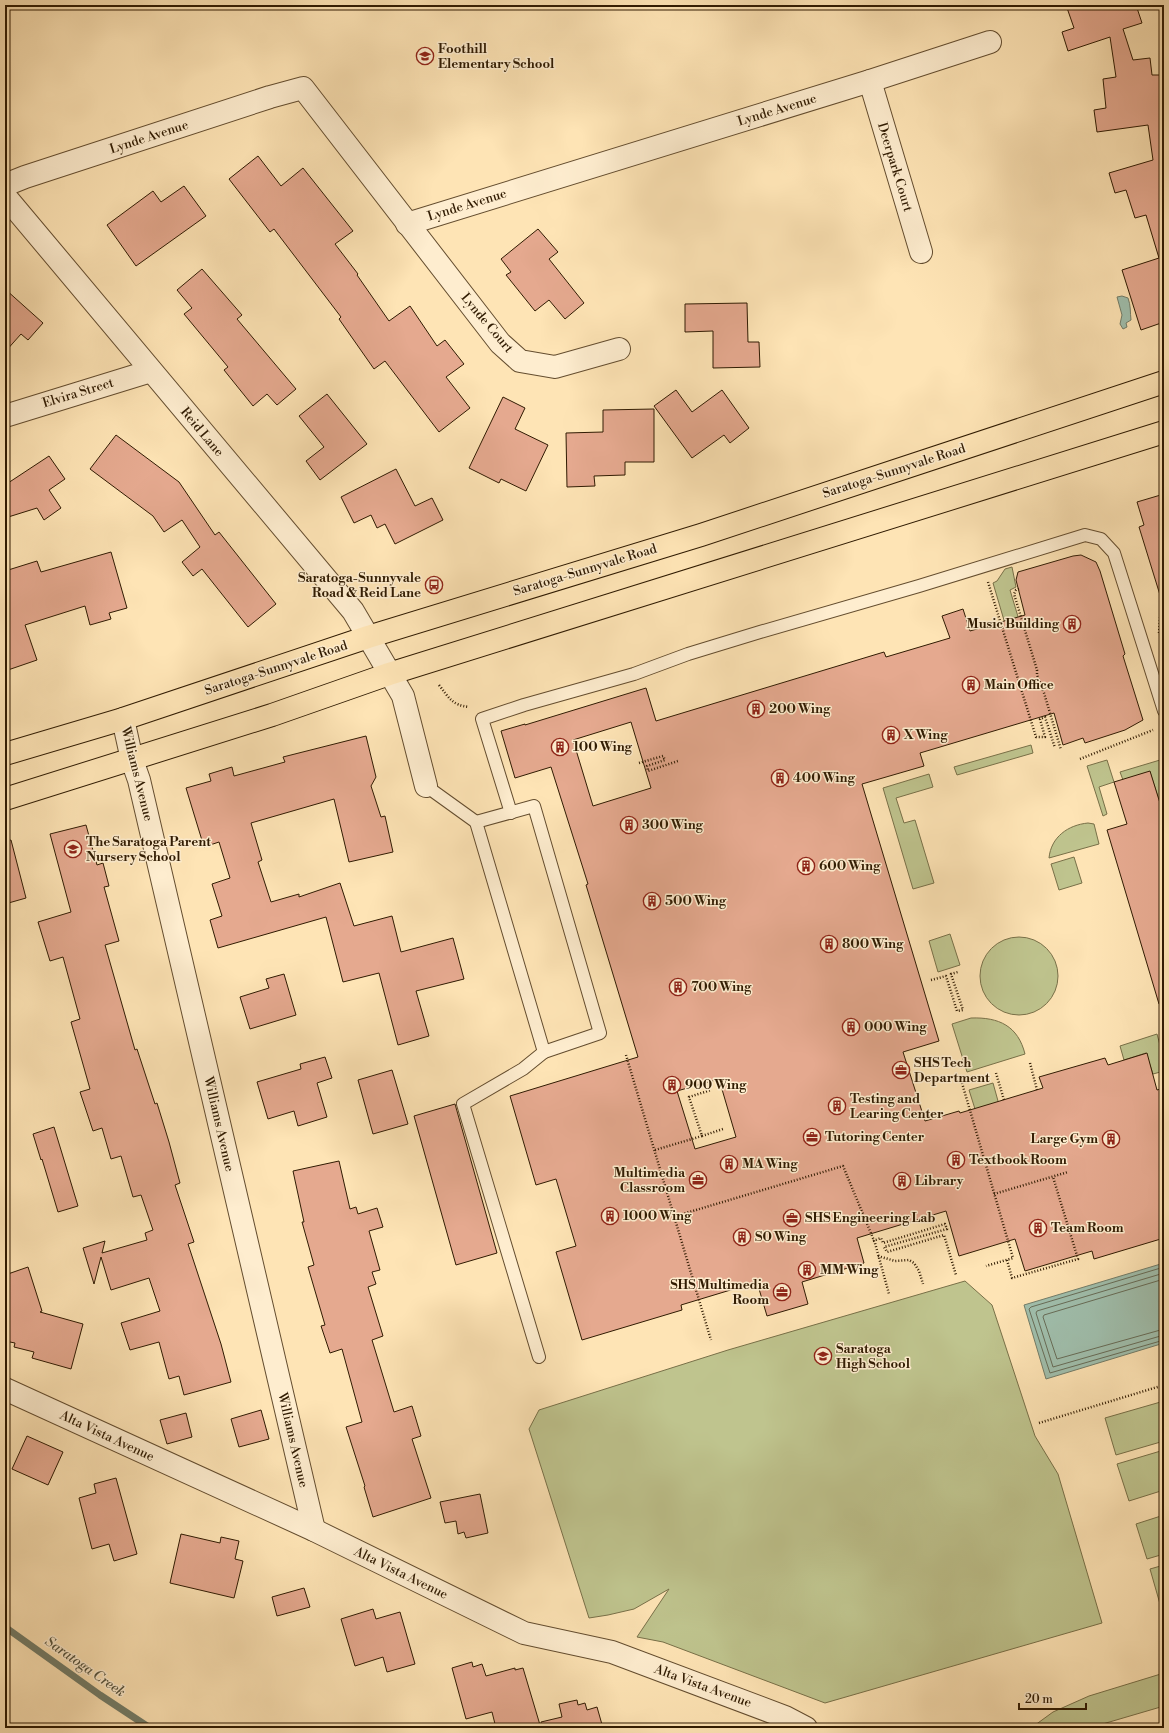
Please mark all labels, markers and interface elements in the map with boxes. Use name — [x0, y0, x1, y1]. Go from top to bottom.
place label: Foothill Elementary School — [438, 41, 555, 72]
school or university icon: Foothill Elementary School — [415, 46, 435, 66]
street label: Lynde Avenue — [736, 90, 819, 130]
street label: Lynde Avenue — [108, 117, 191, 157]
street label: Deerpark Court — [874, 120, 916, 214]
street label: Lynde Avenue — [426, 185, 509, 225]
street label: Lynde Court — [457, 290, 517, 356]
street label: Elvira Street — [40, 374, 116, 411]
street label: Reid Lane — [177, 404, 227, 460]
street label: Saratoga-Sunnyvale Road — [820, 440, 968, 502]
street label: Saratoga-Sunnyvale Road — [511, 540, 659, 600]
place label: Saratoga-Sunnyvale Road & Reid Lane — [298, 570, 421, 601]
bus stop icon: Saratoga-Sunnyvale Road & Reid Lane — [424, 575, 444, 595]
building icon: Music Building — [1062, 614, 1082, 634]
place label: Music Building — [967, 616, 1060, 632]
street label: Saratoga-Sunnyvale Road — [202, 637, 350, 699]
building icon: Main Office — [961, 675, 981, 695]
place label: Main Office — [984, 677, 1054, 693]
building icon: 200 Wing — [746, 699, 766, 719]
place label: 200 Wing — [769, 701, 831, 717]
street label: Williams Avenue — [117, 724, 157, 823]
building icon: X Wing — [881, 725, 901, 745]
place label: X Wing — [903, 727, 948, 743]
building icon: 100 Wing — [550, 737, 570, 757]
place label: 100 Wing — [573, 739, 633, 755]
building icon: 400 Wing — [770, 768, 790, 788]
place label: 400 Wing — [793, 770, 855, 786]
building icon: 300 Wing — [619, 815, 639, 835]
place label: 300 Wing — [642, 817, 704, 833]
place label: The Saratoga Parent Nursery School — [86, 834, 211, 865]
school or university icon: The Saratoga Parent Nursery School — [63, 839, 83, 859]
building icon: 600 Wing — [796, 856, 816, 876]
place label: 600 Wing — [819, 858, 881, 874]
building icon: 500 Wing — [642, 891, 662, 911]
place label: 500 Wing — [665, 893, 727, 909]
building icon: 800 Wing — [819, 934, 839, 954]
place label: 800 Wing — [842, 936, 904, 952]
building icon: 700 Wing — [668, 977, 688, 997]
place label: 700 Wing — [691, 979, 752, 995]
building icon: 000 Wing — [841, 1017, 861, 1037]
place label: 000 Wing — [864, 1019, 927, 1035]
place label: SHS Tech Department — [914, 1055, 990, 1086]
office icon: SHS Tech Department — [891, 1060, 911, 1080]
street label: Williams Avenue — [200, 1074, 238, 1173]
building icon: 900 Wing — [662, 1075, 682, 1095]
place label: 900 Wing — [685, 1077, 747, 1093]
place label: Testing and Learing Center — [850, 1091, 944, 1122]
building icon: Testing and Learing Center — [827, 1096, 847, 1116]
office icon: Tutoring Center — [802, 1127, 822, 1147]
place label: Tutoring Center — [825, 1129, 925, 1145]
building icon: Large Gym — [1101, 1129, 1121, 1149]
place label: Large Gym — [1031, 1131, 1098, 1147]
building icon: Textbook Room — [946, 1150, 966, 1170]
place label: Textbook Room — [969, 1152, 1067, 1168]
building icon: MA Wing — [719, 1154, 739, 1174]
place label: MA Wing — [742, 1156, 798, 1172]
place label: Multimedia Classroom — [614, 1165, 686, 1196]
office icon: Multimedia Classroom — [688, 1170, 708, 1190]
building icon: Library — [892, 1171, 912, 1191]
place label: Library — [915, 1173, 964, 1189]
building icon: 1000 Wing — [600, 1206, 620, 1226]
place label: 1000 Wing — [623, 1208, 692, 1224]
office icon: SHS Engineering Lab — [782, 1208, 802, 1228]
place label: SHS Engineering Lab — [805, 1210, 936, 1226]
building icon: Team Room — [1028, 1218, 1048, 1238]
place label: Team Room — [1051, 1220, 1124, 1236]
building icon: S0 Wing — [732, 1227, 752, 1247]
place label: S0 Wing — [755, 1229, 807, 1245]
building icon: MM Wing — [797, 1260, 817, 1280]
place label: MM Wing — [820, 1262, 879, 1278]
place label: SHS Multimedia Room — [670, 1277, 770, 1308]
office icon: SHS Multimedia Room — [772, 1282, 792, 1302]
place label: Saratoga High School — [836, 1341, 911, 1372]
school or university icon: Saratoga High School — [813, 1346, 833, 1366]
street label: Williams Avenue — [274, 1390, 312, 1489]
street label: Alta Vista Avenue — [56, 1407, 157, 1465]
street label: Alta Vista Avenue — [351, 1543, 451, 1603]
water label: Saratoga Creek — [41, 1633, 129, 1701]
street label: Alta Vista Avenue — [651, 1661, 754, 1711]
scale bar — [1019, 1685, 1086, 1711]
text: 20 m — [1025, 1692, 1053, 1707]

